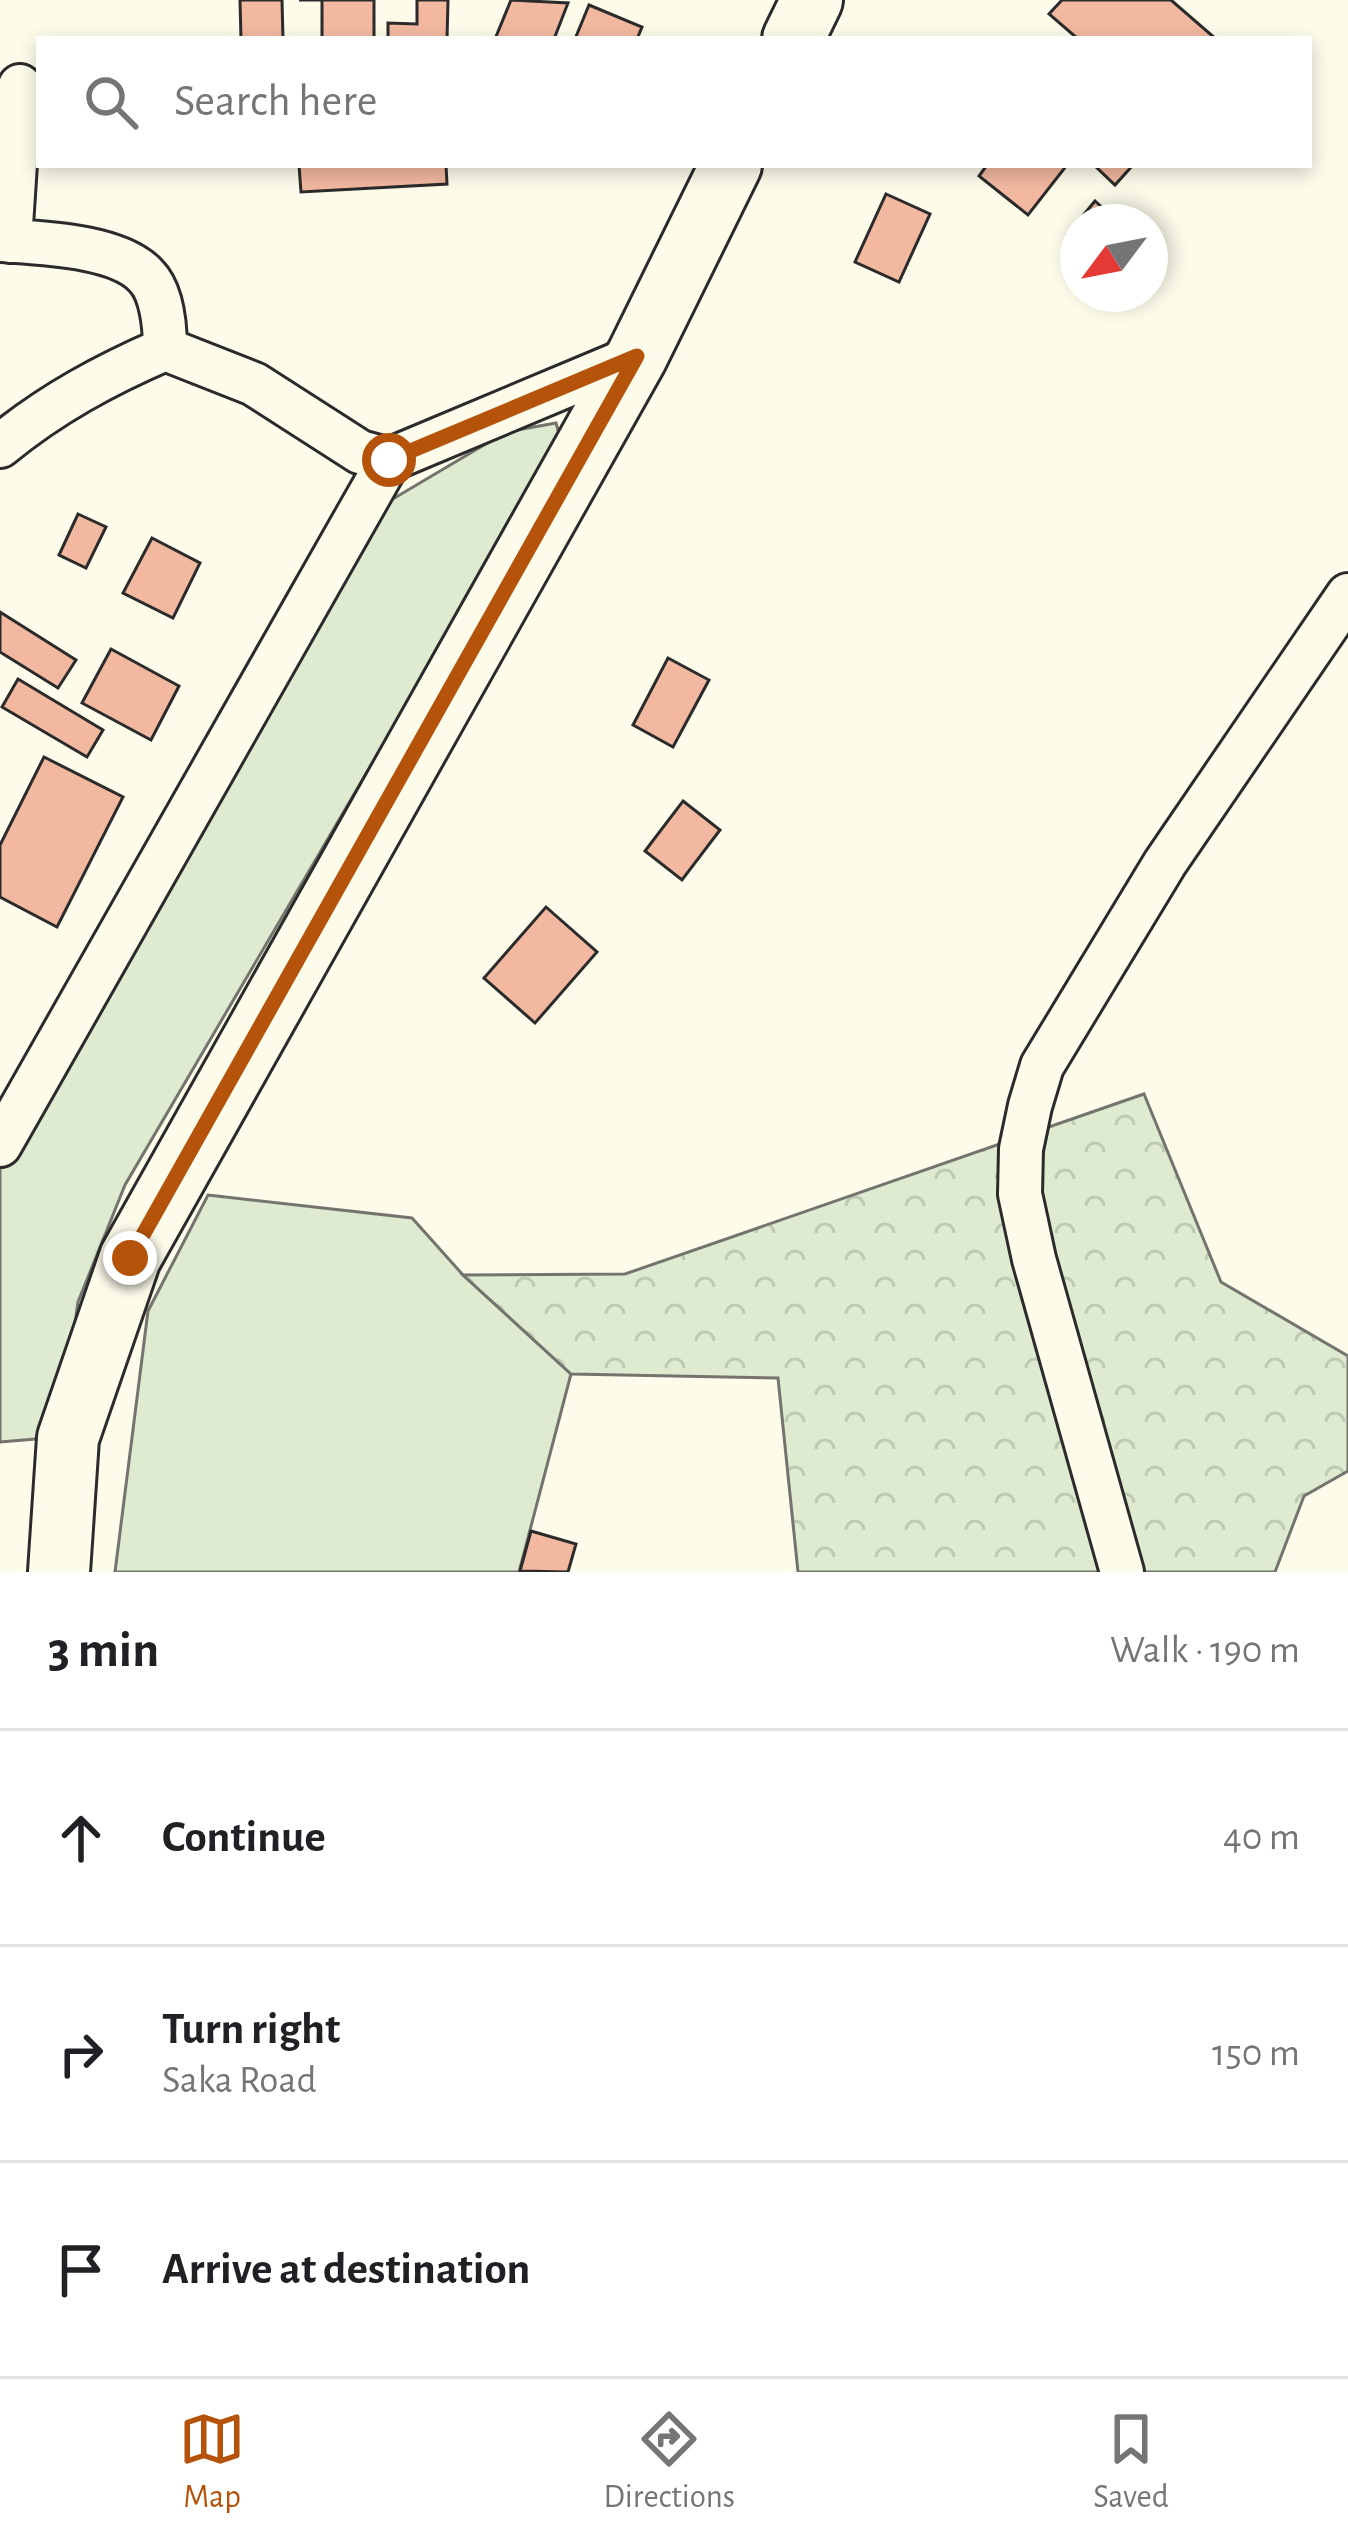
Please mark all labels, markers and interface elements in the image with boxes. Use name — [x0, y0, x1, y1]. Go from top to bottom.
search box — [36, 36, 1312, 168]
icon: search — [78, 69, 144, 135]
text: Search here — [174, 79, 377, 124]
north arrow — [1060, 204, 1168, 312]
route start — [362, 433, 416, 487]
route end — [103, 1231, 157, 1285]
text: 3 min — [48, 1625, 159, 1676]
text: Walk · 190 m — [1110, 1631, 1300, 1670]
icon: ahead — [48, 1805, 114, 1871]
text: Continue — [162, 1815, 326, 1860]
text: 40 m — [1223, 1818, 1300, 1857]
text: Turn right — [162, 2007, 340, 2052]
icon: right — [48, 2021, 114, 2087]
text: 150 m — [1212, 2034, 1300, 2073]
text: Saka Road — [162, 2061, 317, 2100]
icon: arrive — [48, 2237, 114, 2303]
text: Arrive at destination — [162, 2247, 530, 2292]
tab: Map — [179, 2406, 245, 2518]
tab: Directions — [603, 2406, 735, 2518]
tab: Saved — [1093, 2406, 1169, 2518]

